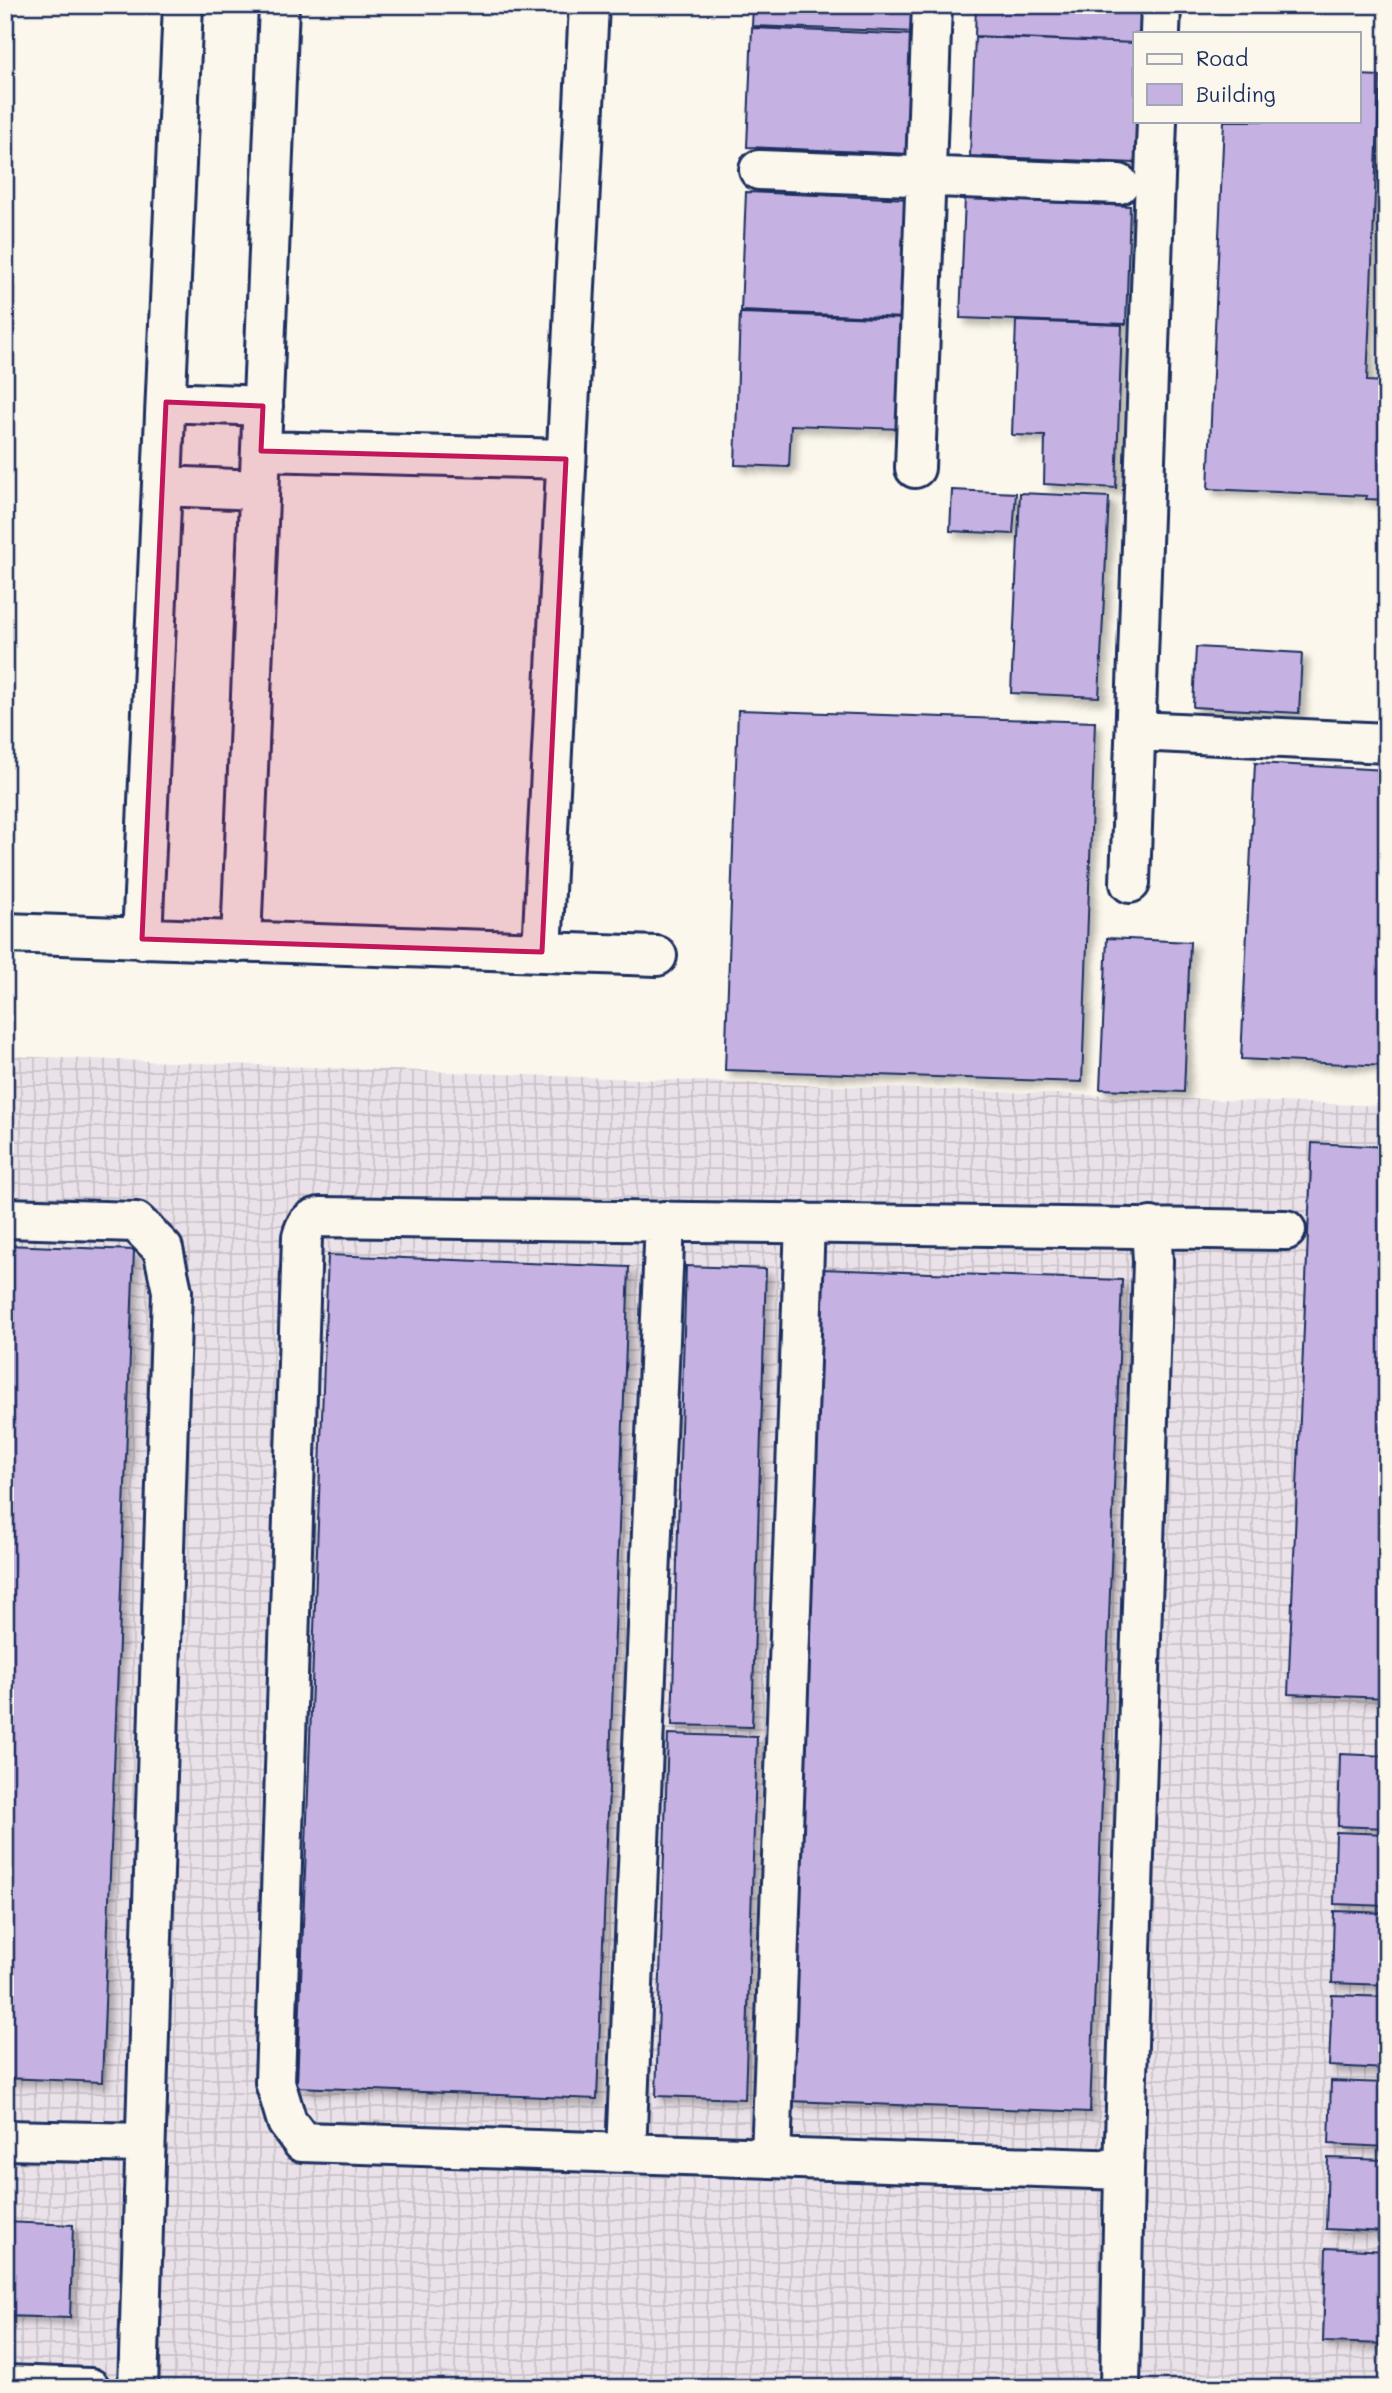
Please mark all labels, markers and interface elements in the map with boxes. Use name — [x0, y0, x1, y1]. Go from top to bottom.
legend — [1133, 32, 1360, 122]
text: Road — [1196, 44, 1248, 71]
text: Building — [1196, 80, 1276, 107]

